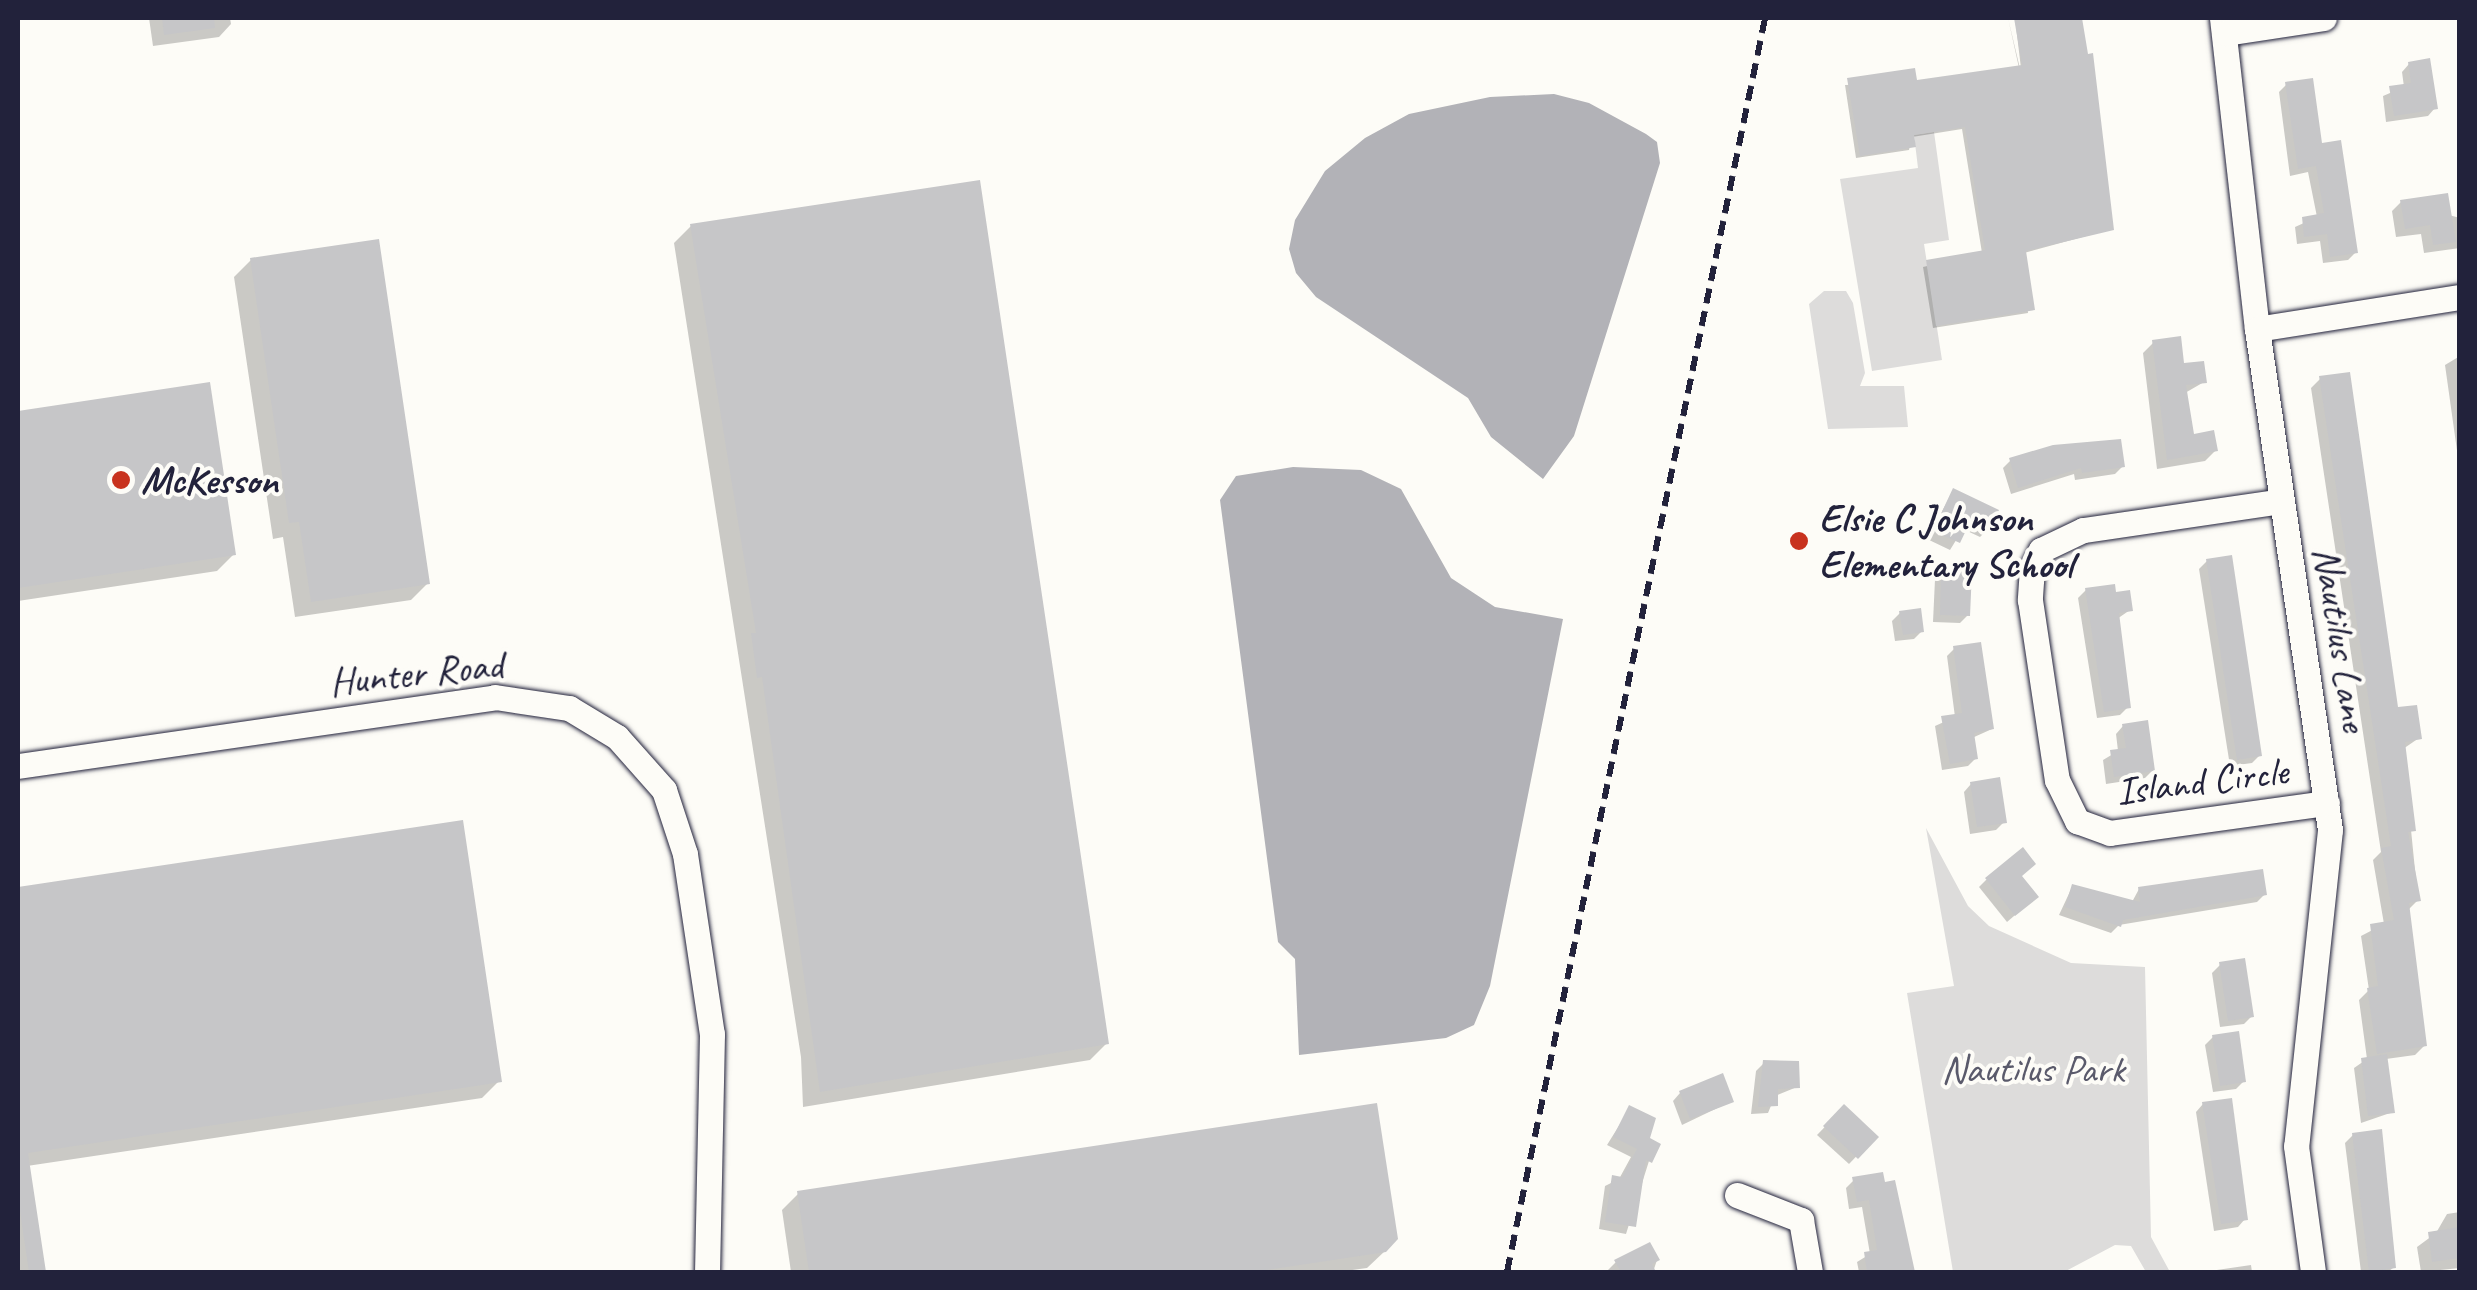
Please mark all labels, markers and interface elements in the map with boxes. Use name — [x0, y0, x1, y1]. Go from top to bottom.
place label: McKesson — [141, 456, 278, 504]
marker: McKesson — [110, 469, 132, 491]
place label: Elsie C Johnson Elementary School — [1819, 494, 2073, 588]
marker: Elsie C Johnson Elementary School — [1788, 530, 1810, 552]
street label: Nautilus Lane — [2303, 543, 2379, 735]
street label: Hunter Road — [328, 640, 504, 706]
street label: Island Circle — [2114, 747, 2290, 815]
park label: Nautilus Park — [1940, 1045, 2126, 1093]

